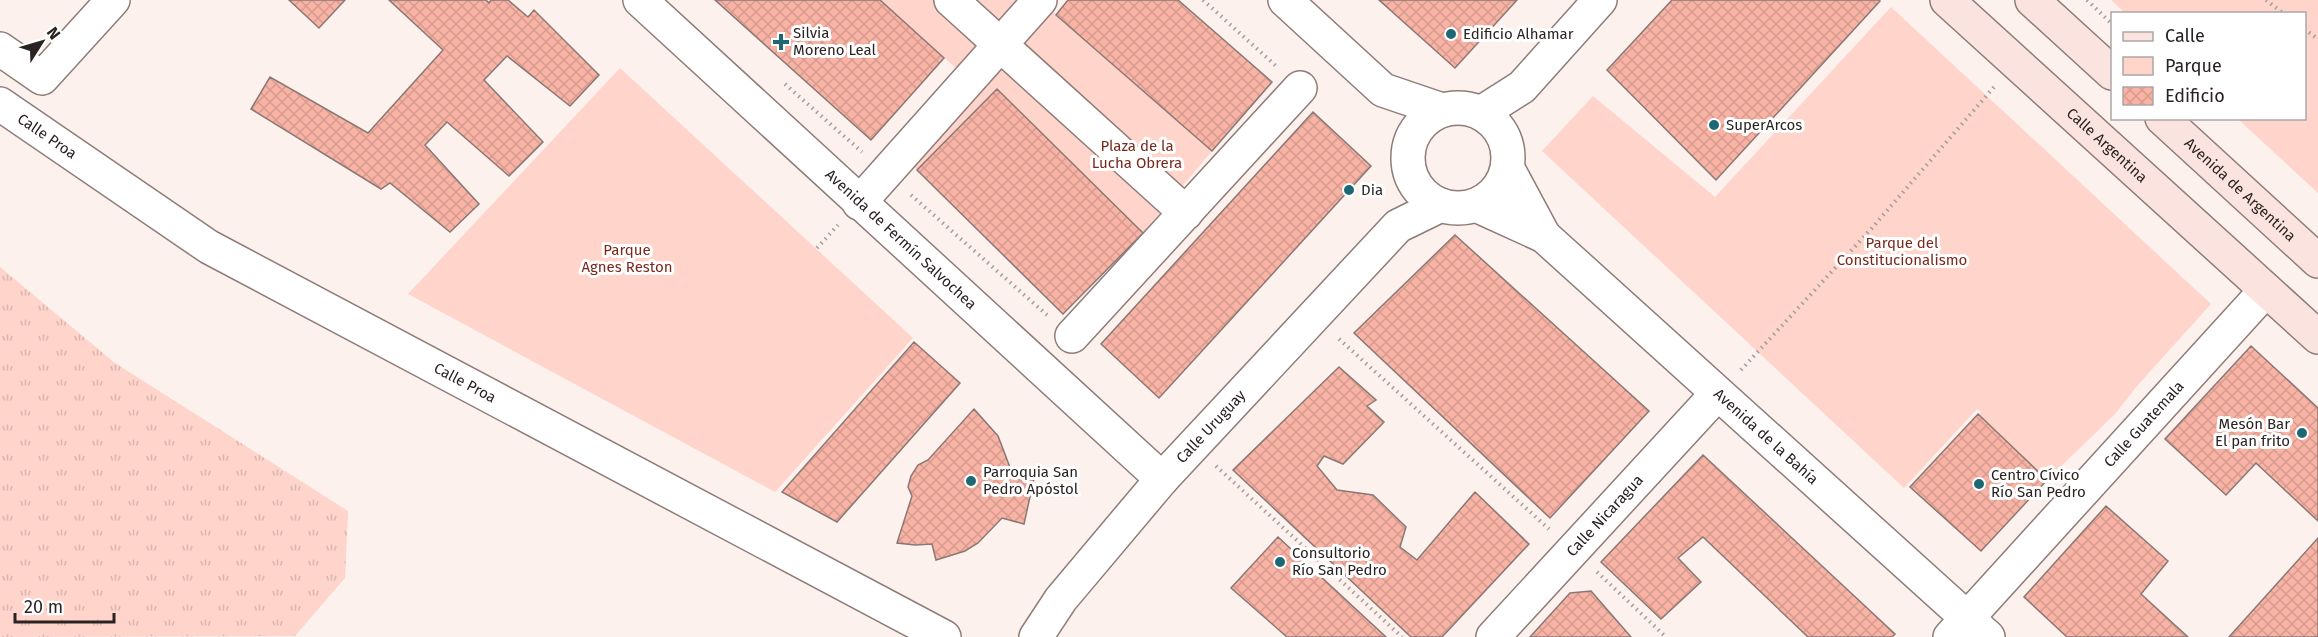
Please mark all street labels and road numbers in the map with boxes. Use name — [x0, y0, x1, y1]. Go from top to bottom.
street label: Calle Argentina — [2063, 104, 2151, 186]
street label: Calle Proa — [14, 110, 80, 163]
street label: Avenida de Argentina — [2181, 134, 2300, 245]
street label: Avenida de Fermín Salvochea — [821, 165, 980, 313]
street label: Calle Proa — [431, 359, 499, 407]
street label: Calle Guatemala — [2100, 377, 2188, 471]
street label: Avenida de la Bahía — [1710, 385, 1822, 488]
street label: Calle Uruguay — [1172, 386, 1250, 467]
street label: Calle Nicaragua — [1563, 471, 1647, 560]

